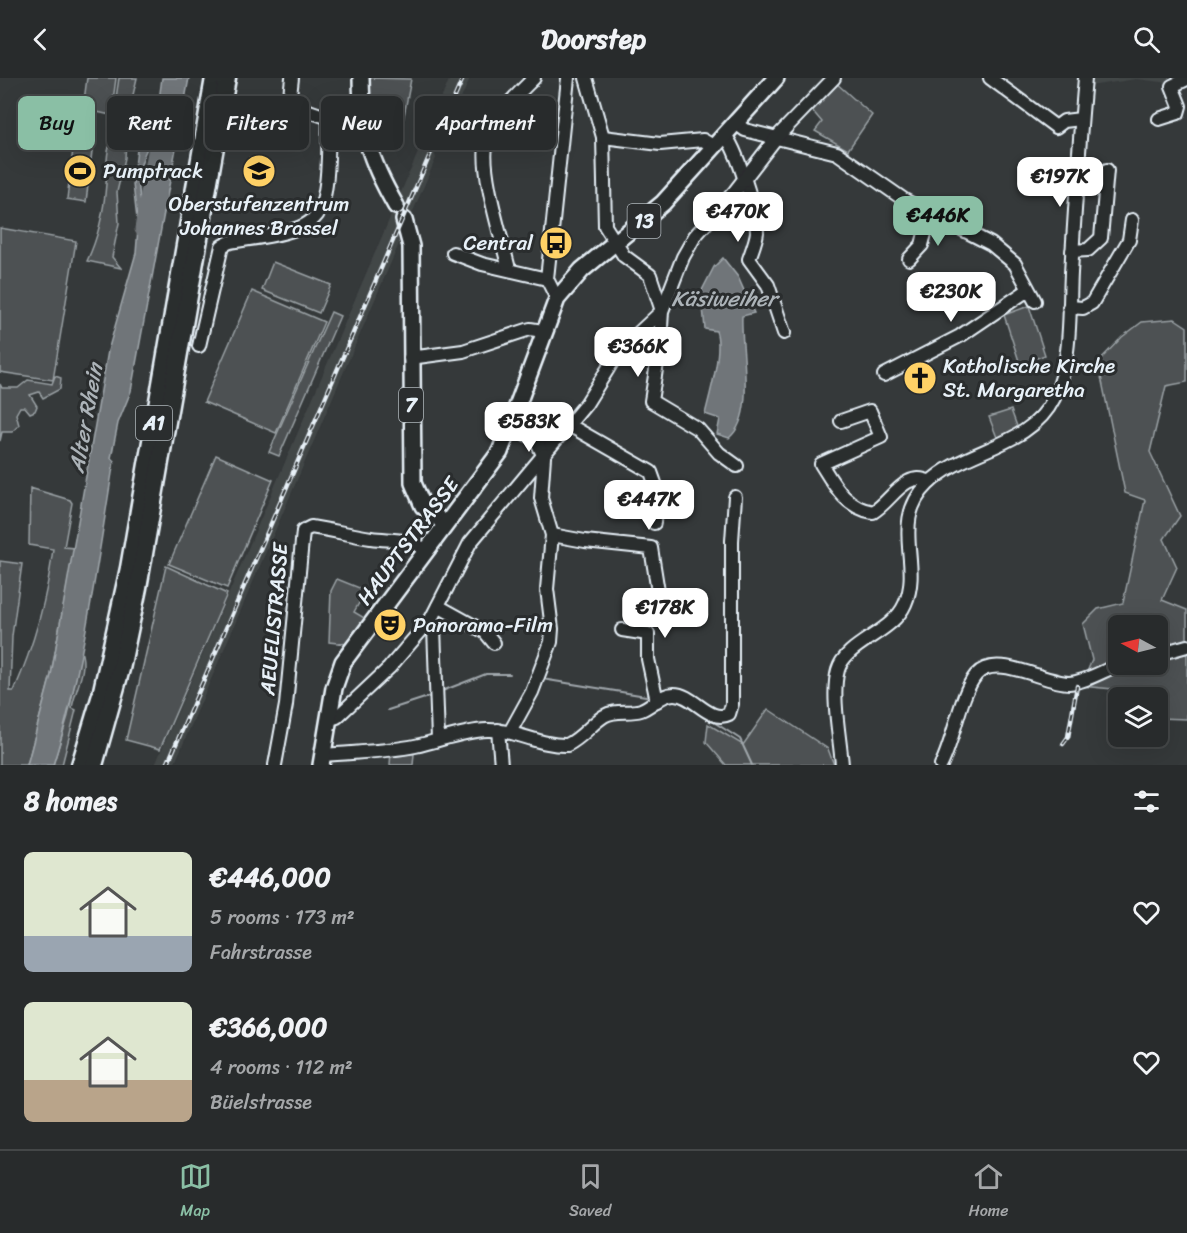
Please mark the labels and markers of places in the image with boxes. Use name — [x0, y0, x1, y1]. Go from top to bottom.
place label: Pumptrack — [103, 152, 203, 190]
sports icon: Pumptrack — [62, 153, 98, 189]
school or university icon: Oberstufenzentrum Johannes Brassel — [241, 153, 277, 189]
pin: €197K — [1018, 157, 1102, 208]
place label: Oberstufenzentrum Johannes Brassel — [169, 185, 349, 247]
pin: €470K — [696, 192, 780, 243]
pin: €446K — [896, 196, 980, 247]
place label: Central — [463, 224, 534, 262]
bus stop icon: Central — [538, 225, 574, 261]
pin: €230K — [909, 272, 993, 323]
pin: €366K — [596, 327, 680, 378]
place label: Katholische Kirche St. Margaretha — [943, 347, 1115, 409]
church icon: Katholische Kirche St. Margaretha — [902, 360, 938, 396]
pin: €583K — [487, 402, 571, 453]
pin: €447K — [607, 480, 691, 531]
pin: €178K — [623, 588, 707, 639]
place label: Panorama-Film — [413, 606, 553, 644]
theatre icon: Panorama-Film — [372, 607, 408, 643]

